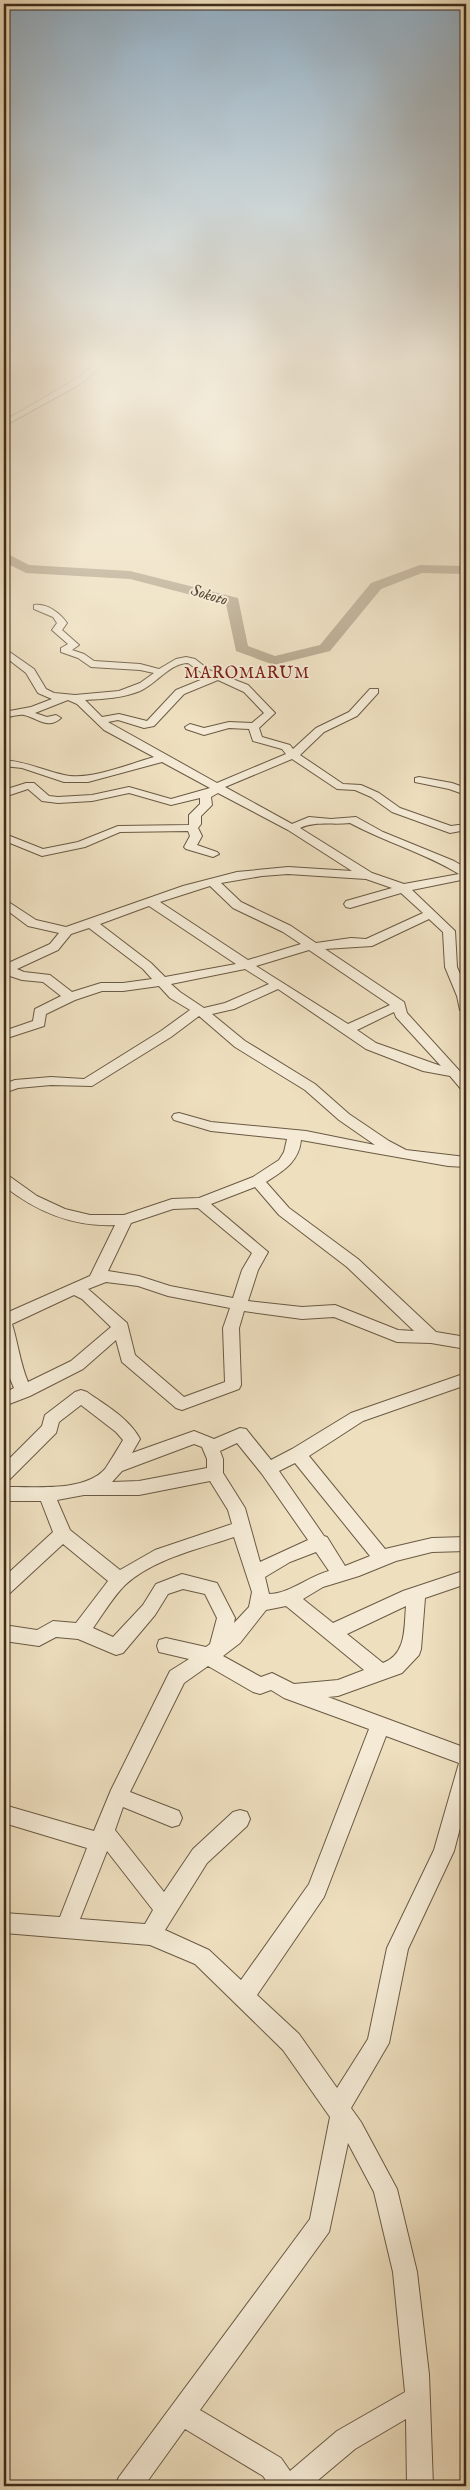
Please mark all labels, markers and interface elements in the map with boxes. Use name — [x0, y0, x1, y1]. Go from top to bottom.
water label: Sokoto — [188, 581, 230, 611]
district label: MAROMARUM — [184, 664, 310, 684]

